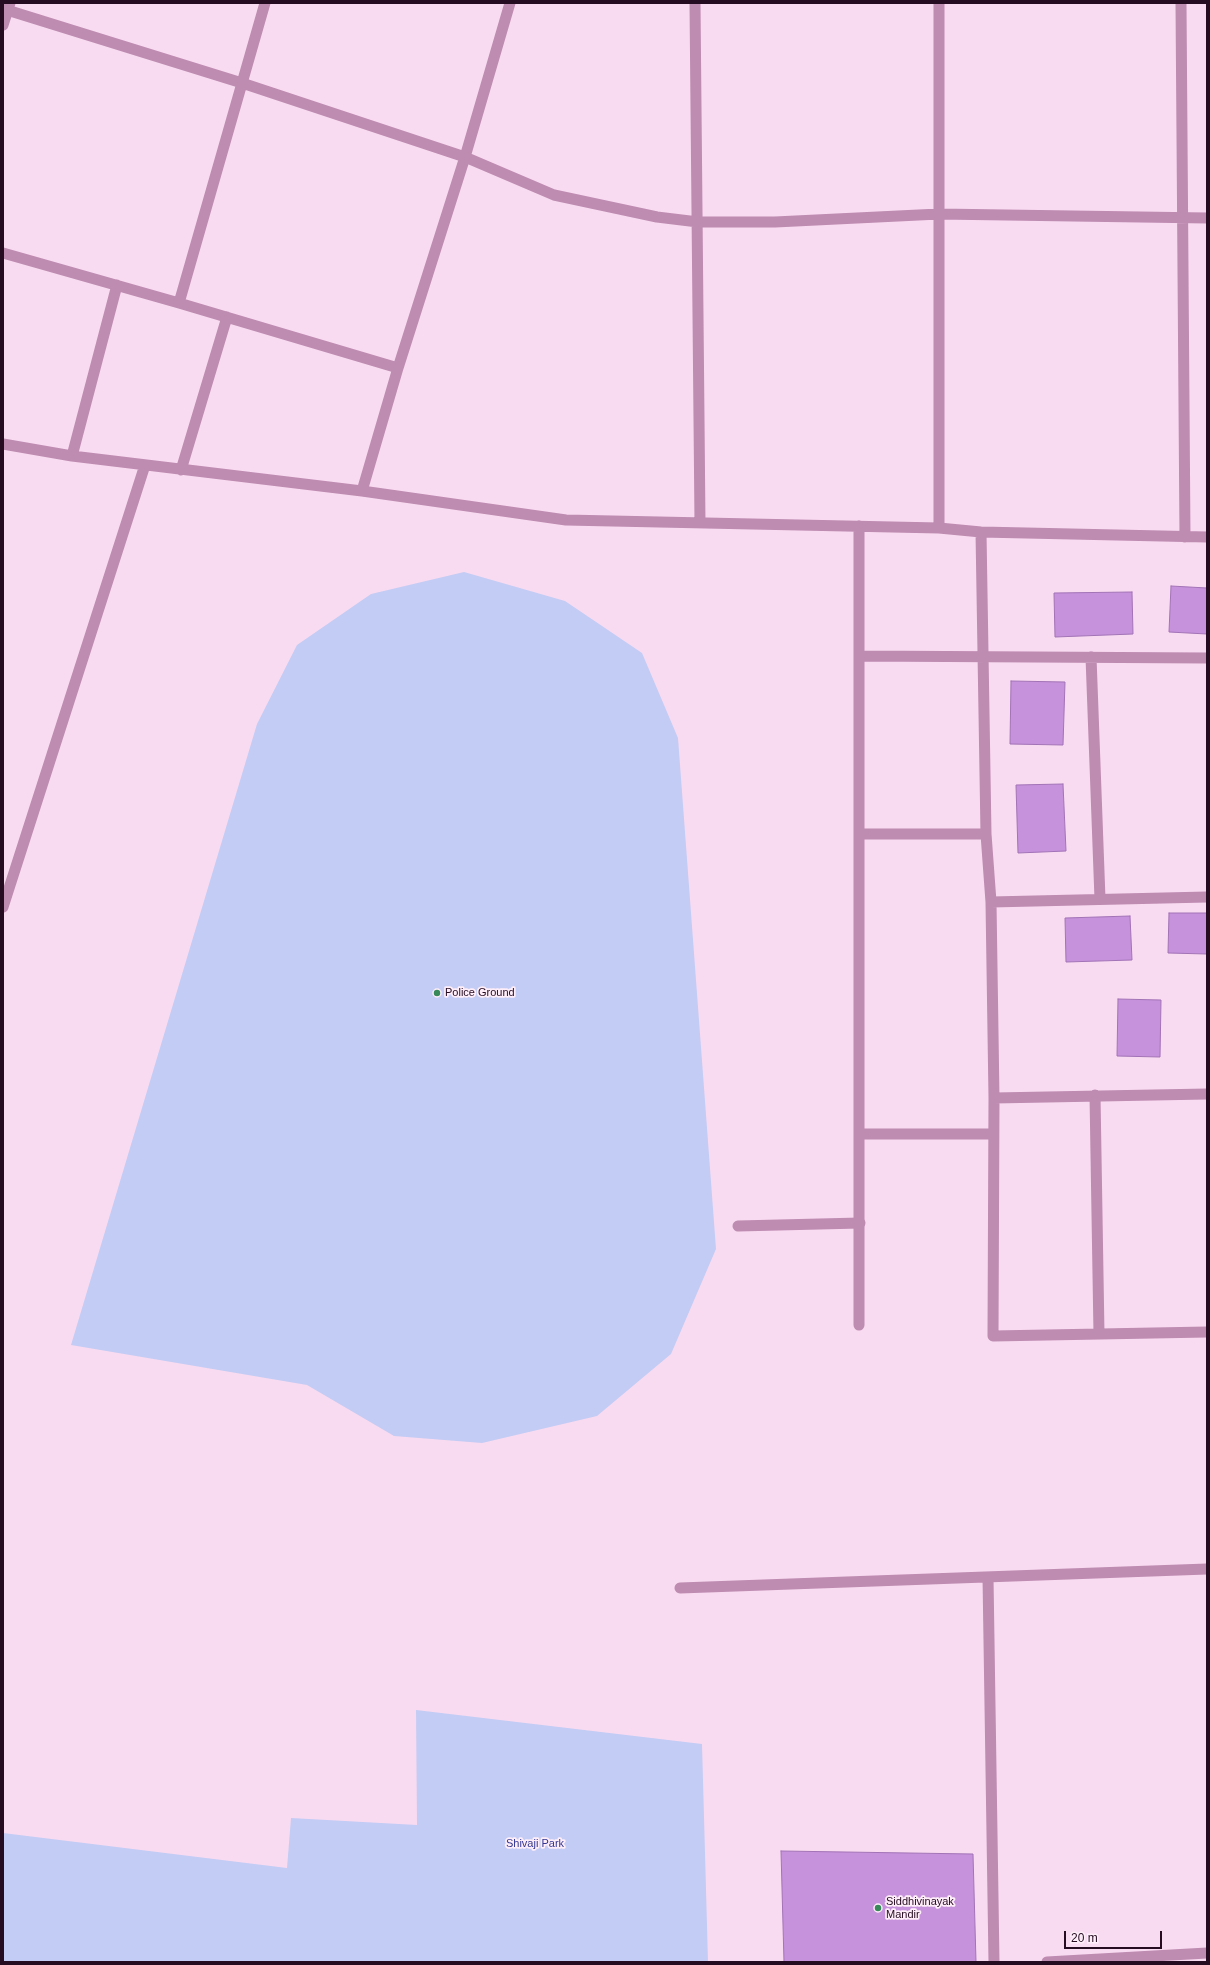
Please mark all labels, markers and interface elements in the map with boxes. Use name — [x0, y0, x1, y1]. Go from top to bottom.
place label: Police Ground — [445, 986, 515, 1000]
marker: Police Ground — [432, 988, 442, 998]
park label: Shivaji Park — [506, 1837, 564, 1851]
place label: Siddhivinayak Mandir — [886, 1895, 954, 1921]
marker: Siddhivinayak Mandir — [873, 1903, 883, 1913]
scale bar — [1066, 1923, 1164, 1949]
text: 20 m — [1071, 1931, 1098, 1945]

